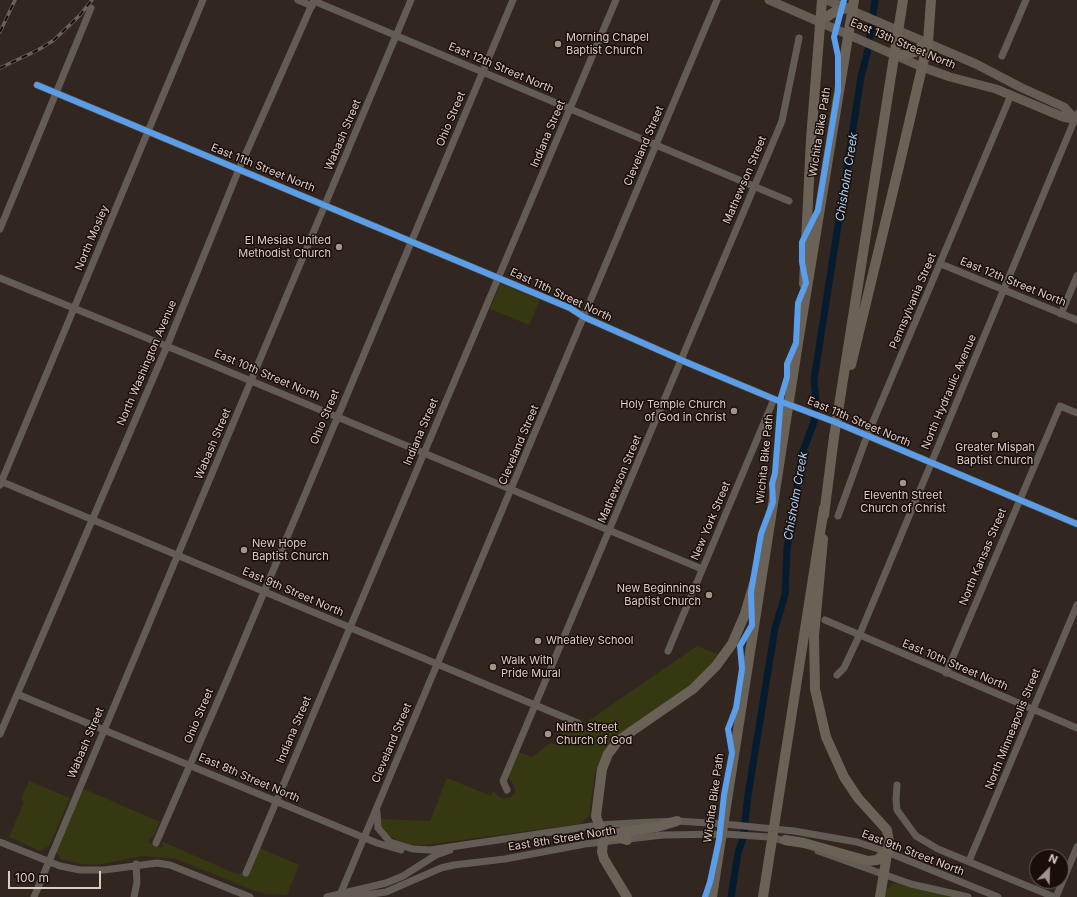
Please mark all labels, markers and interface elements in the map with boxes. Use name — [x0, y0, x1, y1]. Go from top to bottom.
street label: East 13th Street North — [848, 16, 958, 72]
place label: Morning Chapel Baptist Church — [566, 31, 649, 57]
marker: Morning Chapel Baptist Church — [553, 39, 563, 49]
street label: East 12th Street North — [446, 40, 556, 96]
street label: Wichita Bike Path — [806, 86, 834, 178]
street label: Ohio Street — [434, 90, 468, 148]
street label: Wabash Street — [322, 97, 364, 173]
street label: Indiana Street — [528, 98, 568, 170]
street label: Cleveland Street — [621, 104, 667, 188]
water label: Chisholm Creek — [833, 132, 861, 222]
street label: Mathewson Street — [720, 134, 770, 226]
street label: East 11th Street North — [209, 141, 317, 195]
street label: North Mosley — [72, 203, 112, 273]
place label: El Mesias United Methodist Church — [238, 234, 331, 260]
marker: El Mesias United Methodist Church — [334, 242, 344, 252]
street label: Pennsylvania Street — [887, 251, 939, 351]
street label: East 12th Street North — [958, 255, 1068, 309]
street label: East 11th Street North — [508, 266, 614, 324]
street label: North Washington Avenue — [114, 298, 180, 428]
street label: North Hydraulic Avenue — [919, 333, 979, 451]
street label: East 10th Street North — [212, 347, 322, 403]
street label: Ohio Street — [308, 388, 342, 446]
street label: East 11th Street North — [805, 394, 913, 450]
street label: Indiana Street — [401, 396, 441, 468]
place label: Holy Temple Church of God in Christ — [620, 398, 726, 424]
street label: Cleveland Street — [496, 403, 542, 487]
street label: Wabash Street — [192, 406, 234, 482]
marker: Holy Temple Church of God in Christ — [729, 406, 739, 416]
street label: Wichita Bike Path — [754, 413, 776, 505]
marker: Greater Mispah Baptist Church — [990, 430, 1000, 440]
street label: Mathewson Street — [595, 433, 645, 525]
place label: Greater Mispah Baptist Church — [955, 441, 1035, 467]
water label: Chisholm Creek — [781, 451, 811, 541]
marker: Eleventh Street Church of Christ — [898, 478, 908, 488]
street label: New York Street — [688, 480, 734, 562]
place label: Eleventh Street Church of Christ — [860, 489, 946, 515]
street label: North Kansas Street — [957, 506, 1009, 608]
place label: New Hope Baptist Church — [252, 537, 329, 563]
marker: New Hope Baptist Church — [239, 545, 249, 555]
street label: East 9th Street North — [240, 565, 346, 619]
place label: New Beginnings Baptist Church — [617, 582, 701, 608]
marker: New Beginnings Baptist Church — [704, 590, 714, 600]
place label: Wheatley School — [546, 634, 633, 648]
marker: Wheatley School — [533, 636, 543, 646]
street label: East 10th Street North — [900, 637, 1010, 693]
place label: Walk With Pride Mural — [501, 654, 561, 680]
marker: Walk With Pride Mural — [488, 662, 498, 672]
street label: North Minneapolis Street — [983, 667, 1043, 791]
street label: Ohio Street — [182, 687, 216, 745]
street label: Indiana Street — [274, 694, 314, 766]
street label: Cleveland Street — [369, 701, 415, 785]
street label: Wabash Street — [65, 705, 107, 781]
place label: Ninth Street Church of God — [556, 721, 632, 747]
marker: Ninth Street Church of God — [543, 729, 553, 739]
street label: East 8th Street North — [196, 751, 302, 805]
street label: Wichita Bike Path — [701, 752, 727, 844]
street label: East 8th Street North — [507, 824, 617, 854]
street label: East 9th Street North — [860, 827, 966, 879]
north arrow — [1029, 849, 1069, 889]
text: N — [1047, 851, 1060, 867]
scale bar — [10, 863, 103, 889]
text: 100 m — [15, 870, 49, 885]

